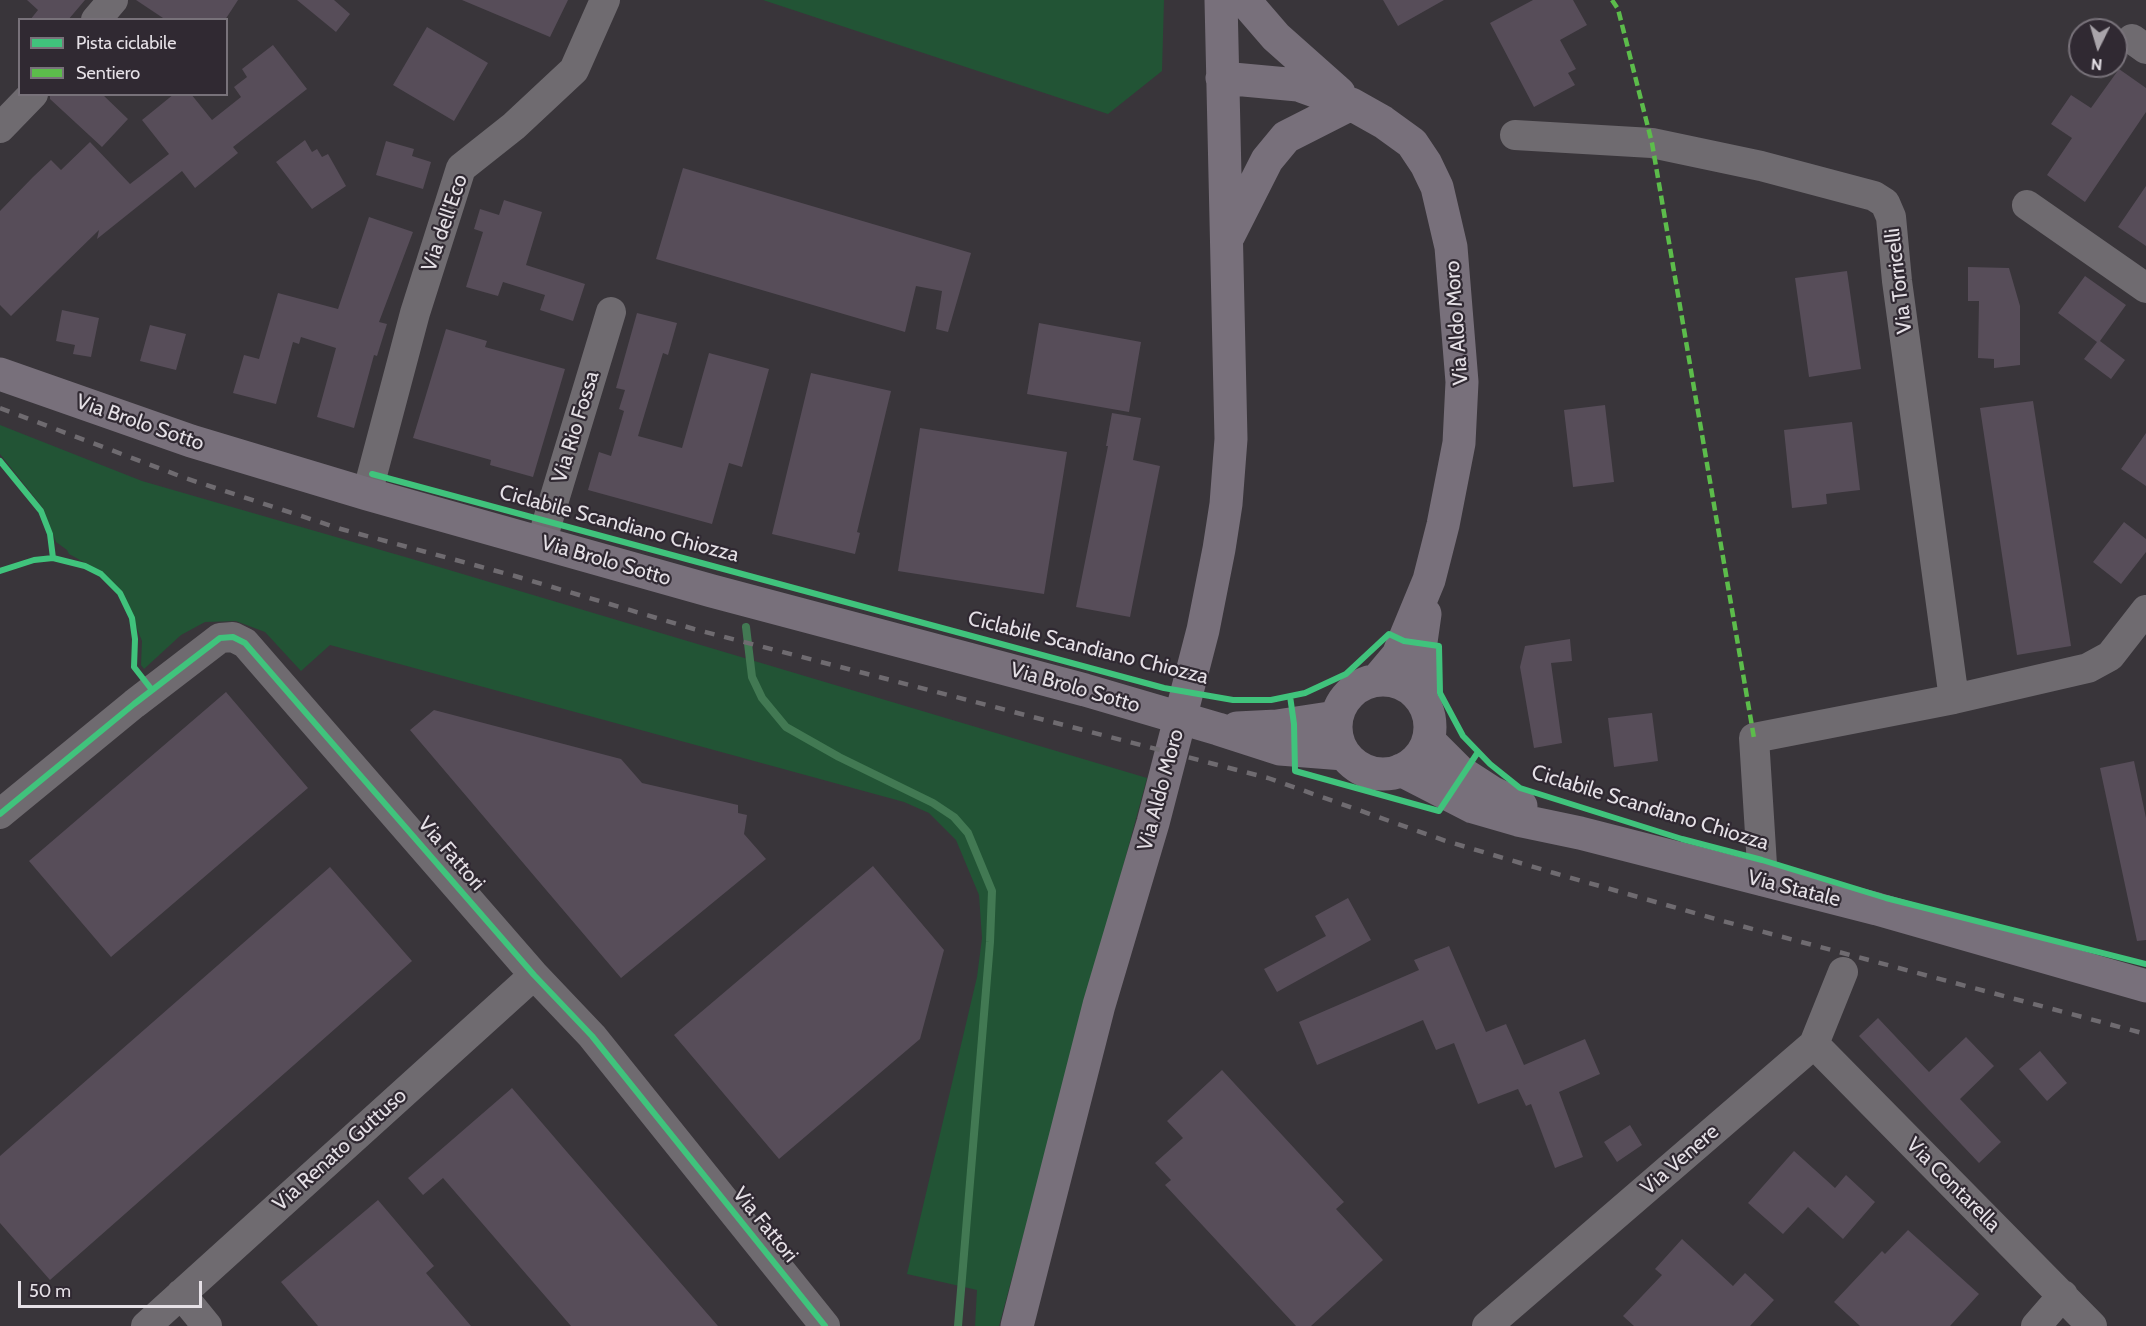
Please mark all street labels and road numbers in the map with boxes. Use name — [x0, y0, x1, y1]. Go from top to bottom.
street label: Via dell'Eco — [417, 171, 473, 275]
street label: Via Torricelli — [1880, 227, 1918, 335]
street label: Via Aldo Moro — [1440, 260, 1474, 386]
street label: Via Rio Fossa — [547, 368, 605, 486]
street label: Via Brolo Sotto — [73, 389, 207, 457]
street label: Ciclabile Scandiano Chiozza — [497, 480, 741, 568]
street label: Via Brolo Sotto — [538, 530, 674, 592]
street label: Ciclabile Scandiano Chiozza — [965, 606, 1211, 690]
street label: Via Brolo Sotto — [1007, 657, 1143, 719]
street label: Via Aldo Moro — [1133, 726, 1189, 854]
street label: Ciclabile Scandiano Chiozza — [1528, 760, 1772, 856]
street label: Via Fattori — [412, 812, 490, 896]
street label: Via Statale — [1745, 865, 1843, 913]
street label: Via Renato Guttuso — [268, 1083, 412, 1217]
street label: Via Venere — [1636, 1119, 1724, 1201]
street label: Via Contarella — [1901, 1133, 2005, 1237]
street label: Via Fattori — [727, 1182, 803, 1268]

